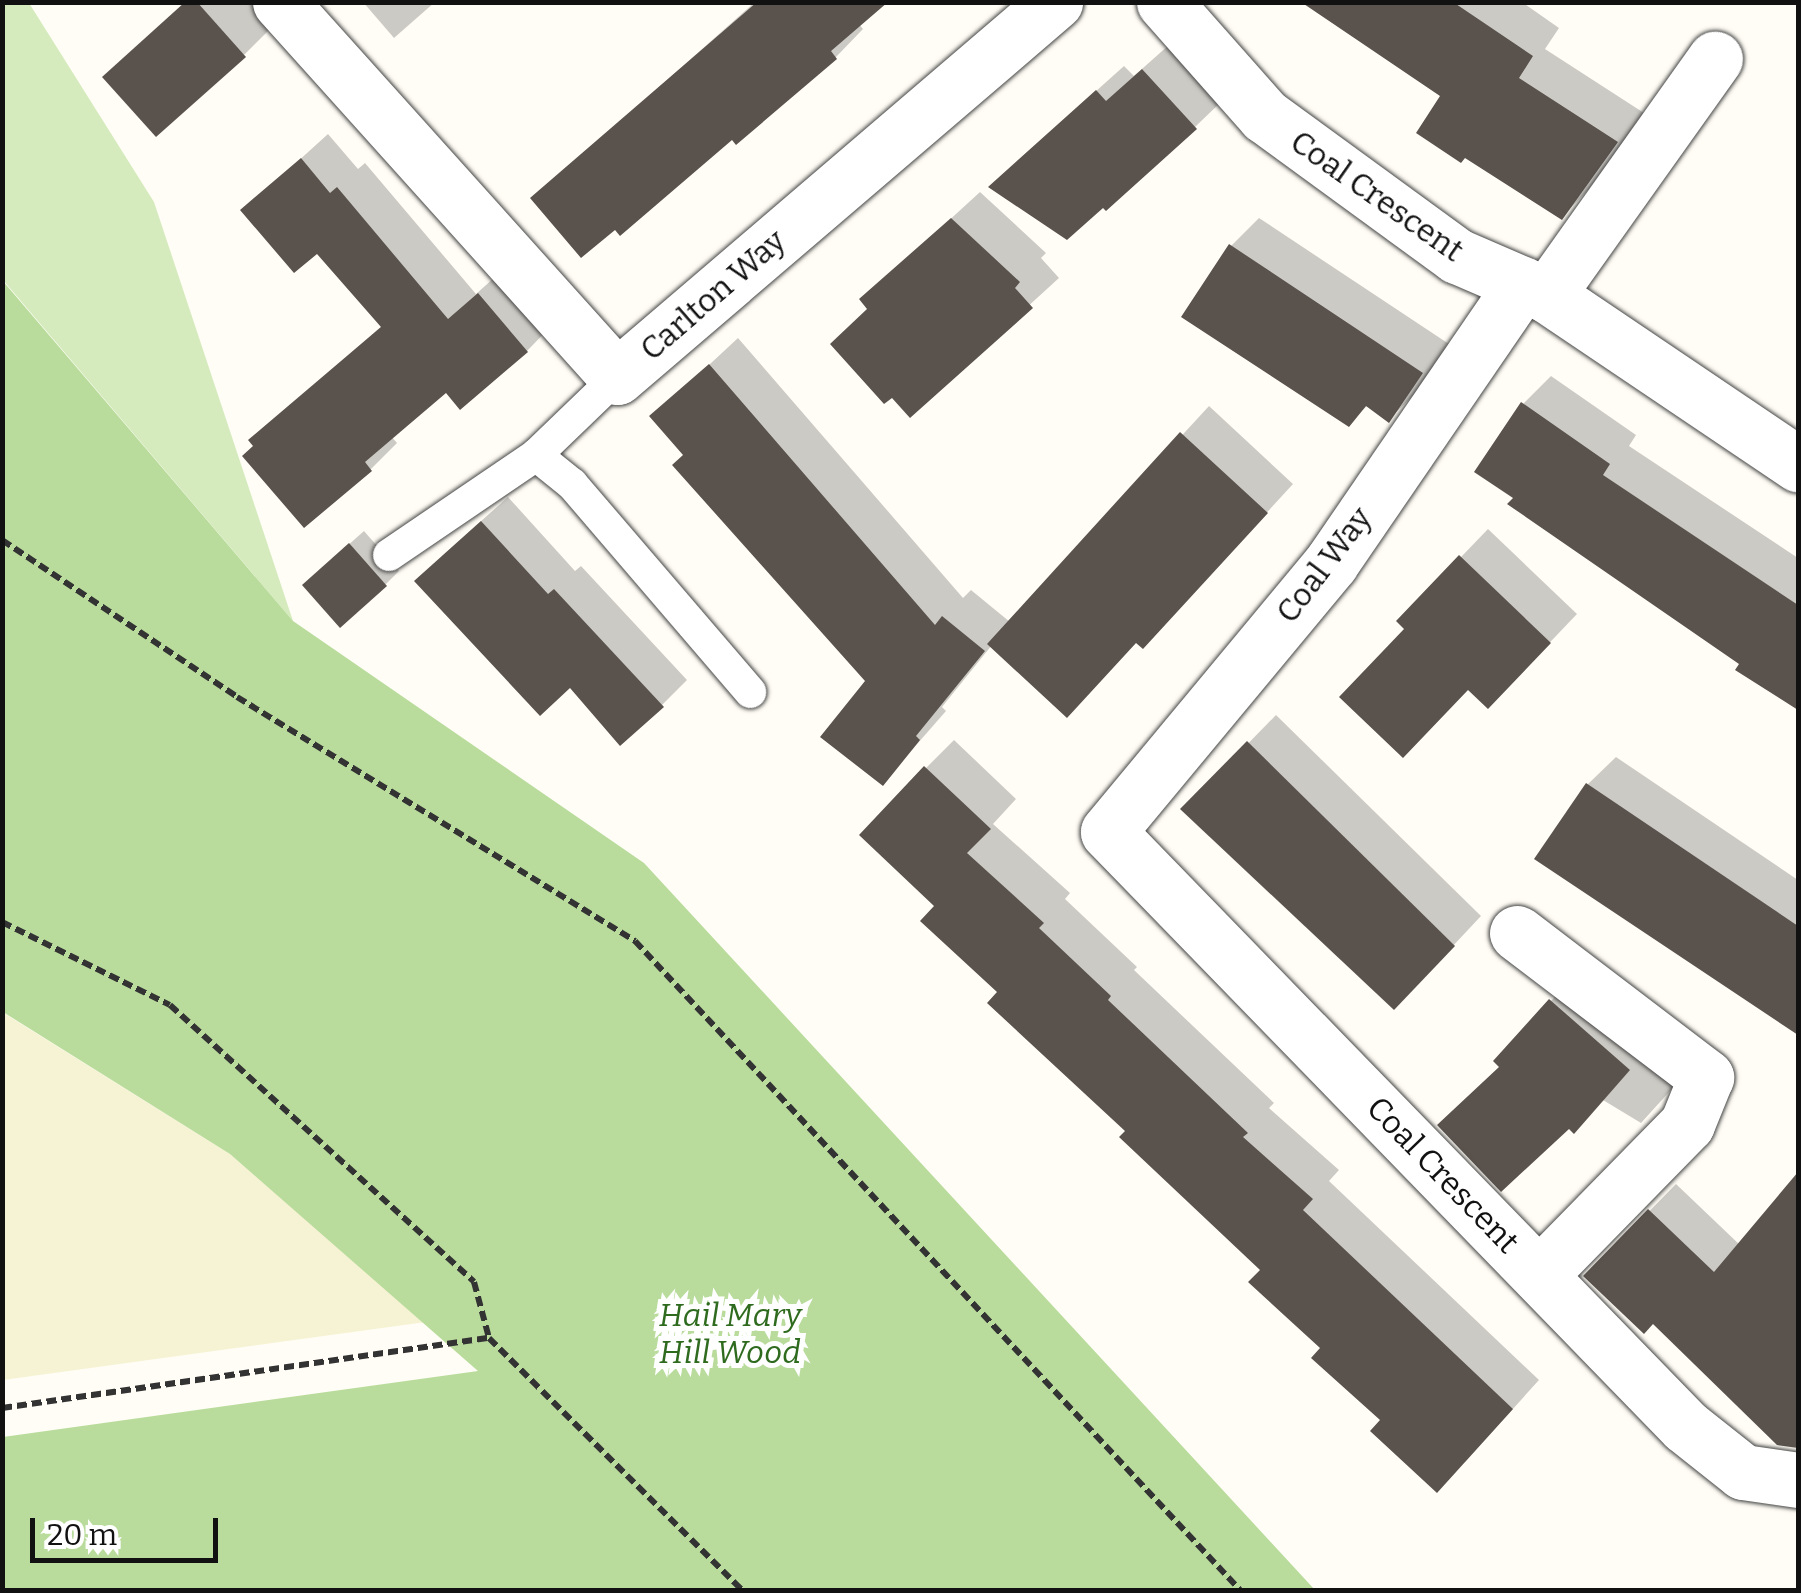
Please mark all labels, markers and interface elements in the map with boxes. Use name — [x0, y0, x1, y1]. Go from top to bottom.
street label: Coal Crescent — [1283, 122, 1471, 270]
street label: Carlton Way — [632, 221, 794, 369]
street label: Coal Way — [1268, 500, 1380, 630]
street label: Coal Crescent — [1359, 1089, 1527, 1261]
park label: Hail Mary Hill Wood — [659, 1297, 801, 1372]
scale bar — [35, 1498, 222, 1560]
text: 20 m — [47, 1517, 117, 1553]

